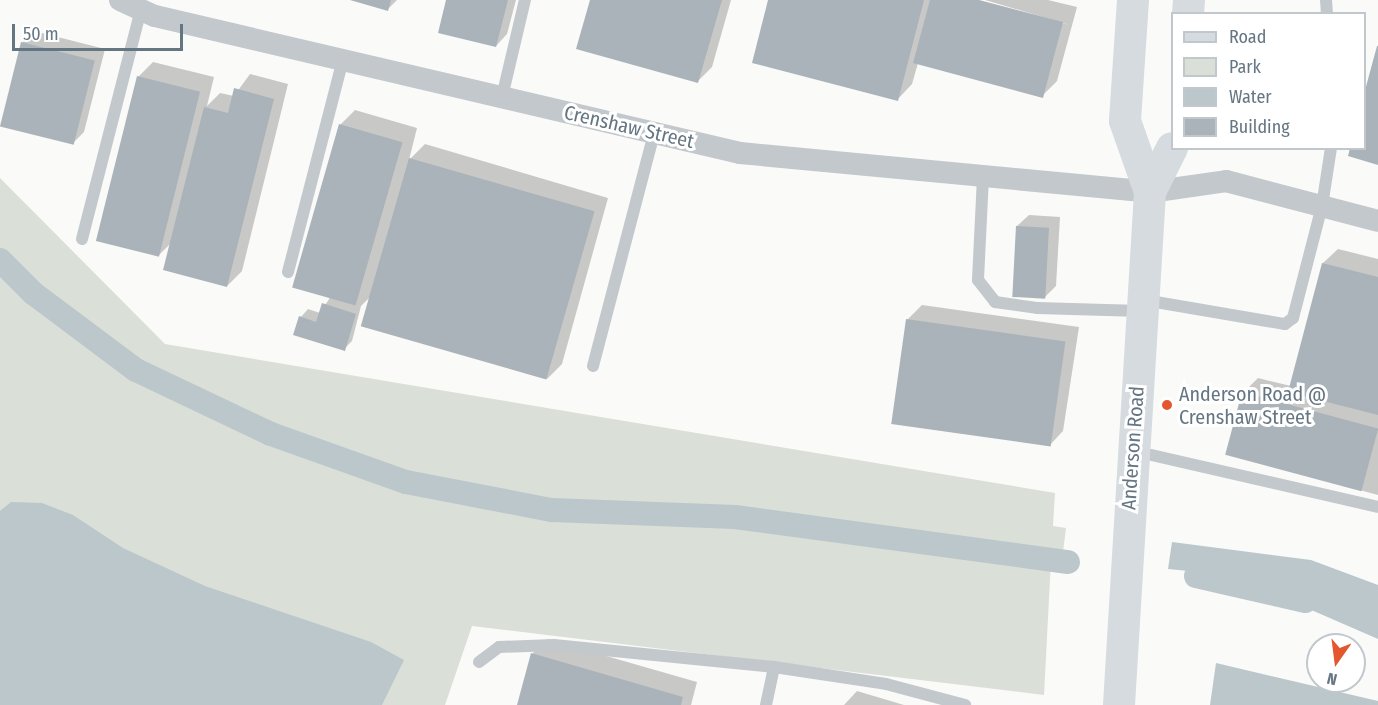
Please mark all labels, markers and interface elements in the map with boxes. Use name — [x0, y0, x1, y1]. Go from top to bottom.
scale bar — [15, 12, 186, 50]
legend — [1171, 12, 1366, 150]
text: 50 m — [23, 23, 59, 45]
text: Road — [1229, 26, 1266, 48]
text: Park — [1229, 56, 1261, 78]
text: Water — [1229, 86, 1272, 108]
street label: Crenshaw Street — [562, 100, 696, 154]
text: Building — [1229, 116, 1290, 138]
place label: Anderson Road @ Crenshaw Street — [1179, 382, 1326, 429]
street label: Anderson Road — [1117, 385, 1149, 511]
marker: Anderson Road @ Crenshaw Street — [1160, 398, 1174, 412]
north arrow — [1306, 633, 1366, 693]
text: N — [1325, 669, 1339, 689]

